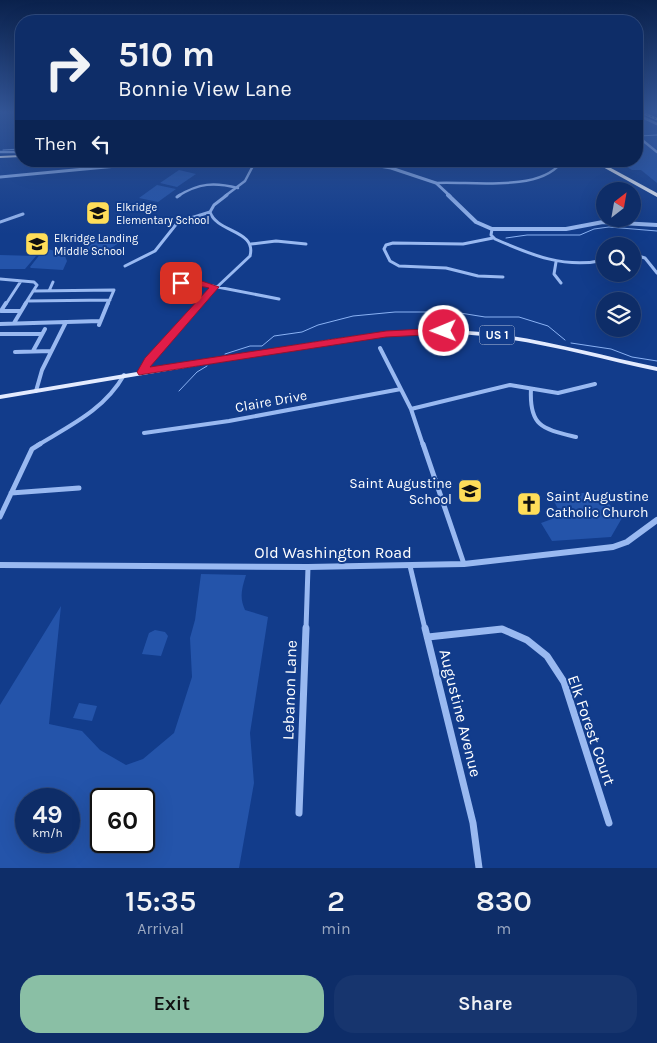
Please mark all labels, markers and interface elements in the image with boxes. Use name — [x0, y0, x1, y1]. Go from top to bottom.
text: 510 m — [118, 34, 215, 75]
icon: right — [35, 35, 100, 100]
text: Bonnie View Lane — [118, 76, 292, 102]
icon: left — [87, 130, 115, 158]
text: Then — [35, 133, 77, 155]
north arrow — [596, 182, 641, 228]
map controls — [596, 182, 641, 337]
school or university icon: Elkridge Elementary School — [85, 200, 111, 226]
place label: Elkridge Elementary School — [116, 201, 209, 227]
school or university icon: Elkridge Landing Middle School — [24, 231, 50, 257]
place label: Elkridge Landing Middle School — [54, 232, 139, 258]
button: search — [596, 237, 641, 282]
pin — [160, 262, 202, 304]
icon: arrive — [167, 269, 195, 297]
button: layers — [596, 292, 641, 337]
position arrow — [417, 304, 469, 356]
road number: US 1 — [480, 326, 514, 344]
street label: Claire Drive — [234, 387, 308, 416]
place label: Saint Augustine School — [349, 475, 452, 508]
school or university icon: Saint Augustine School — [457, 478, 483, 504]
place label: Saint Augustine Catholic Church — [546, 488, 649, 521]
church icon: Saint Augustine Catholic Church — [516, 491, 542, 517]
street label: Old Washington Road — [254, 543, 412, 562]
street label: Lebanon Lane — [278, 640, 301, 740]
street label: Augustine Avenue — [435, 647, 486, 779]
street label: Elk Forest Court — [564, 673, 619, 788]
speed limit sign: 60 — [90, 788, 155, 853]
text: 49 — [32, 800, 63, 829]
text: km/h — [32, 826, 63, 840]
text: 15:35 — [125, 883, 196, 919]
text: 2 — [327, 883, 345, 919]
text: 830 — [476, 883, 532, 919]
text: Arrival — [137, 919, 184, 938]
text: min — [321, 919, 351, 938]
text: m — [496, 919, 511, 938]
button: Exit — [20, 975, 324, 1033]
button: Share — [334, 975, 637, 1033]

